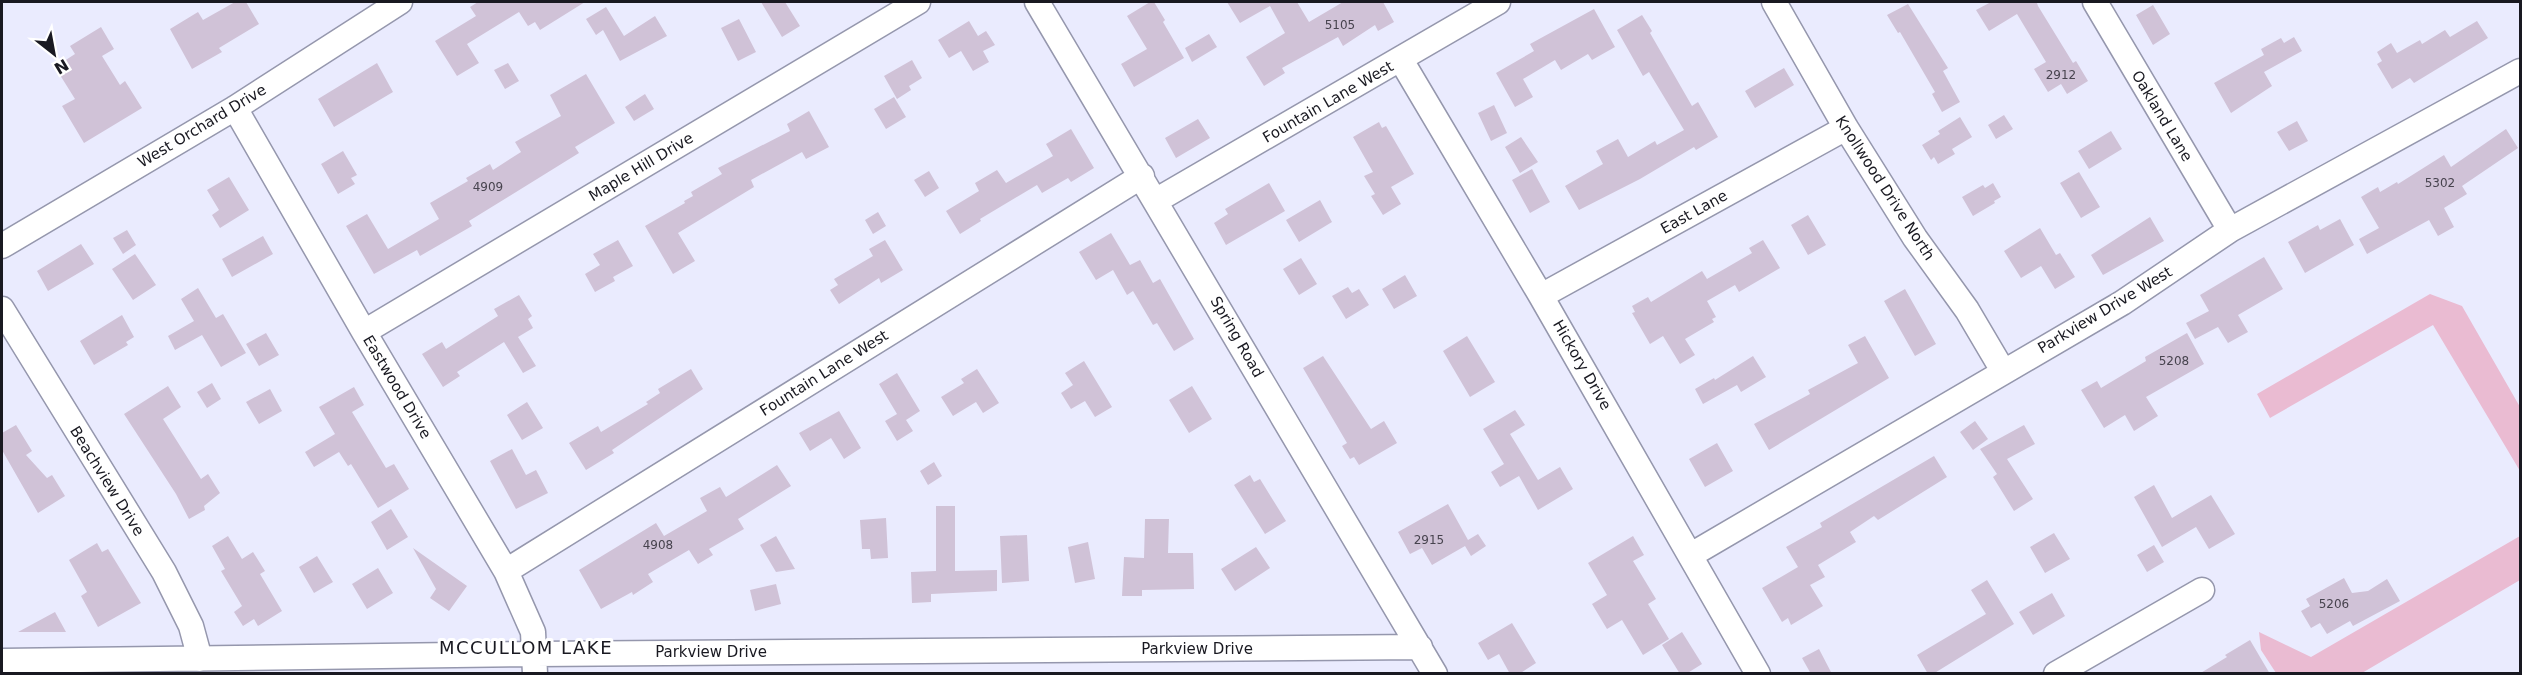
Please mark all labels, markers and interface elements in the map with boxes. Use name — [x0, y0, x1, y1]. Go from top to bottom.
house number: 5105 — [1325, 18, 1355, 32]
north arrow — [24, 24, 84, 84]
text: N — [51, 55, 72, 78]
street label: Fountain Lane West — [1260, 57, 1397, 147]
street label: Oakland Lane — [2128, 67, 2196, 165]
house number: 2912 — [2046, 68, 2076, 82]
street label: West Orchard Drive — [135, 81, 269, 171]
street label: Knollwood Drive North — [1832, 112, 1938, 264]
street label: Maple Hill Drive — [586, 129, 696, 205]
house number: 5302 — [2425, 176, 2455, 190]
house number: 4909 — [473, 180, 503, 194]
street label: East Lane — [1658, 186, 1730, 238]
street label: Parkview Drive West — [2035, 263, 2175, 357]
street label: Spring Road — [1206, 293, 1268, 381]
street label: Hickory Drive — [1549, 317, 1615, 413]
street label: Fountain Lane West — [757, 326, 892, 420]
street label: Eastwood Drive — [359, 332, 435, 442]
house number: 5208 — [2159, 354, 2189, 368]
street label: Beachview Drive — [66, 423, 148, 539]
house number: 2915 — [1414, 533, 1444, 547]
house number: 4908 — [643, 538, 673, 552]
house number: 5206 — [2319, 597, 2349, 611]
district label: MCCULLOM LAKE — [439, 637, 613, 658]
street label: Parkview Drive — [1141, 640, 1253, 658]
street label: Parkview Drive — [655, 643, 767, 661]

